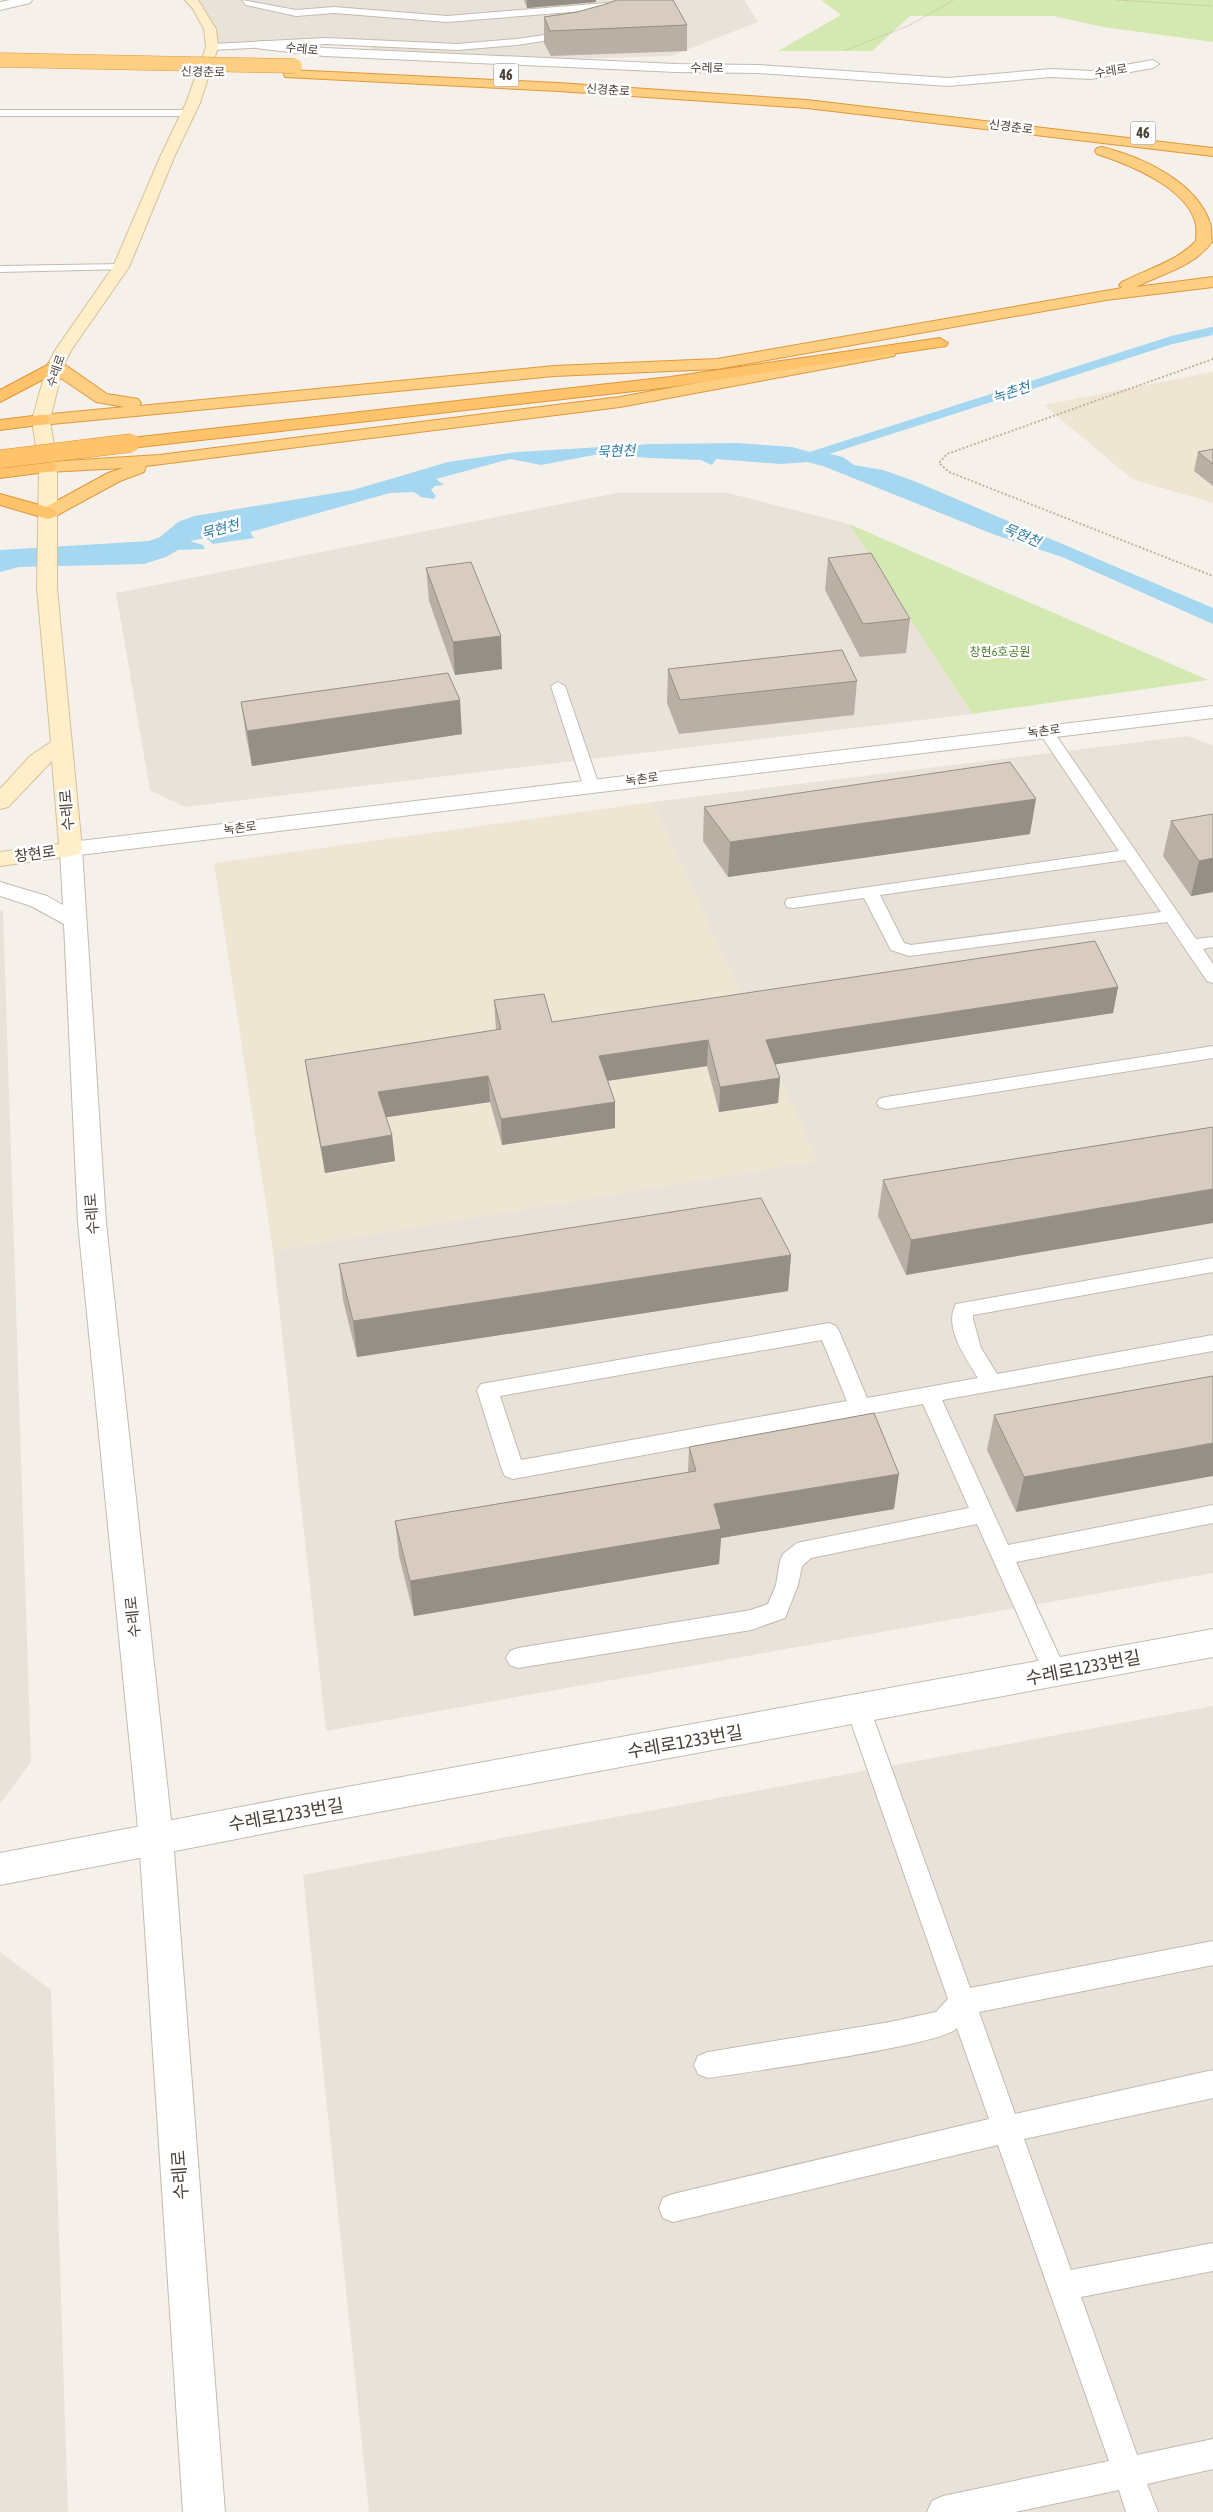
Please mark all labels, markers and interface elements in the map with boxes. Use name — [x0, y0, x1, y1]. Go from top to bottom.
street label: 수레로 — [285, 40, 319, 58]
street label: 수레로 — [690, 61, 724, 75]
street label: 수레로 — [1094, 61, 1128, 81]
road number: 46 — [494, 64, 518, 86]
street label: 신경춘로 — [181, 65, 225, 79]
street label: 신경춘로 — [585, 81, 631, 99]
street label: 신경춘로 — [988, 117, 1034, 137]
road number: 46 — [1130, 122, 1156, 144]
street label: 수레로 — [44, 353, 68, 389]
water label: 녹촌천 — [990, 378, 1033, 406]
water label: 묵현천 — [596, 442, 637, 460]
water label: 묵현천 — [199, 516, 242, 542]
water label: 묵현천 — [1001, 520, 1044, 550]
park label: 창현6호공원 — [970, 645, 1030, 659]
street label: 녹촌로 — [1027, 722, 1061, 740]
street label: 녹촌로 — [625, 770, 659, 788]
street label: 수레로 — [56, 789, 77, 831]
street label: 녹촌로 — [223, 819, 257, 837]
street label: 창현로 — [13, 842, 57, 865]
street label: 수레로 — [82, 1193, 101, 1235]
street label: 수레로 — [122, 1596, 143, 1639]
street label: 수레로1233번길 — [1024, 1646, 1142, 1689]
street label: 수레로1233번길 — [626, 1721, 744, 1762]
street label: 수레로1233번길 — [227, 1794, 345, 1835]
street label: 수레로 — [167, 2150, 192, 2201]

